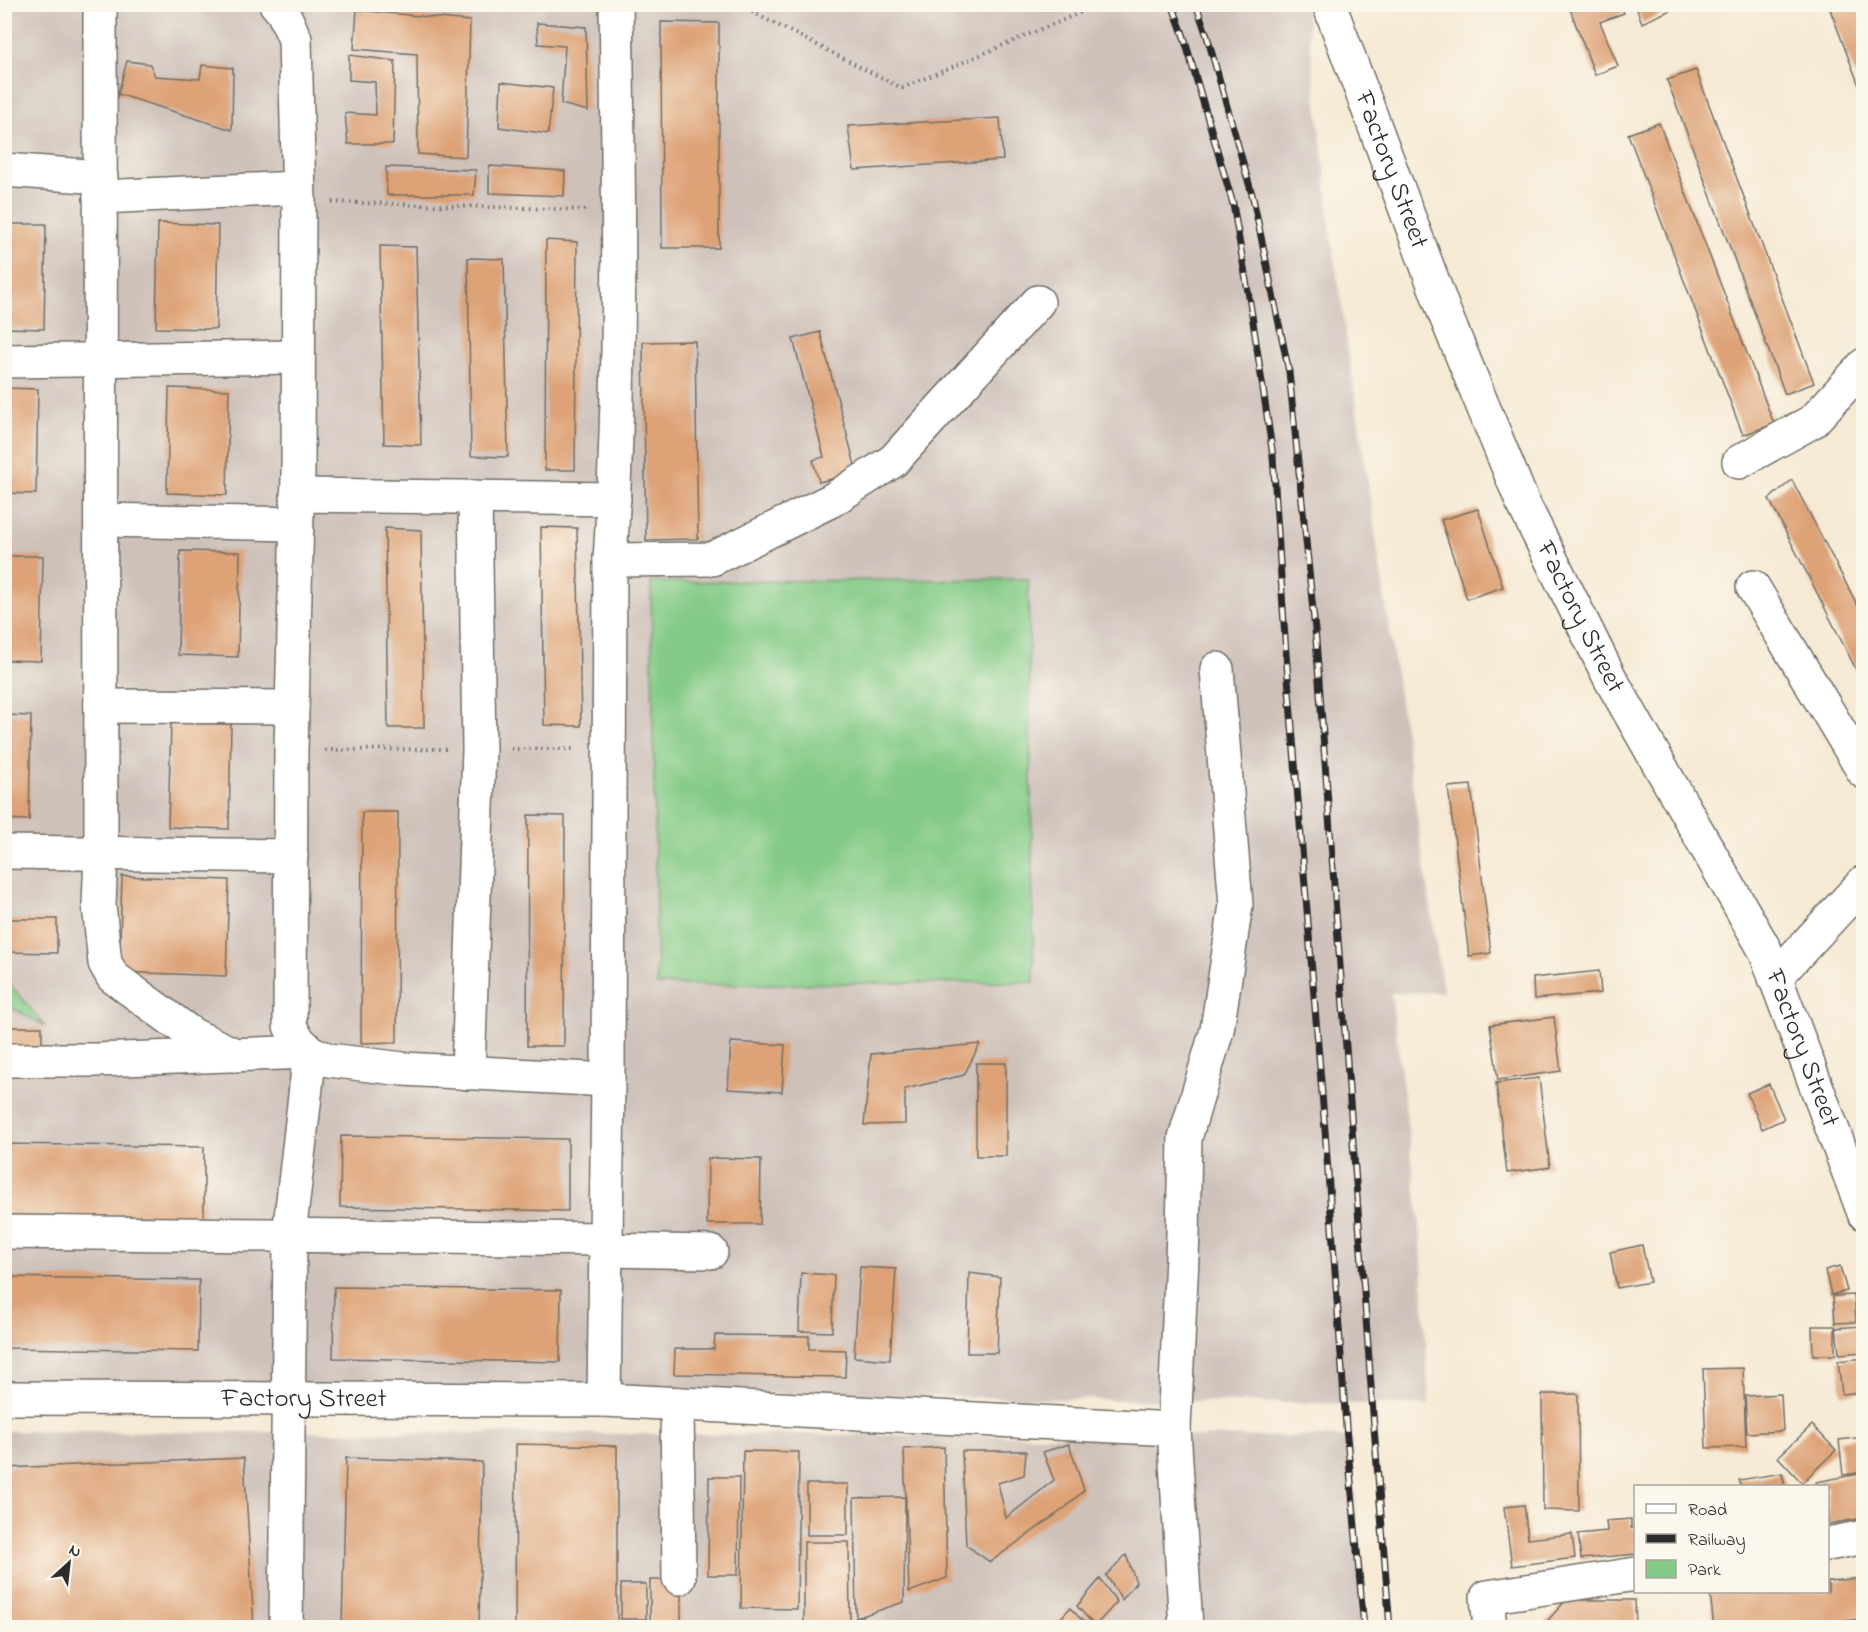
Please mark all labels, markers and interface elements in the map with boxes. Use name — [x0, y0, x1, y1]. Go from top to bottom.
street label: Factory Street — [1343, 85, 1438, 254]
street label: Factory Street — [1525, 534, 1634, 701]
street label: Factory Street — [1754, 963, 1849, 1133]
street label: Factory Street — [220, 1379, 387, 1419]
legend — [1634, 1485, 1829, 1593]
text: Road — [1688, 1498, 1727, 1524]
text: Railway — [1688, 1528, 1745, 1554]
north arrow — [39, 1533, 99, 1593]
text: N — [65, 1538, 85, 1565]
text: Park — [1688, 1558, 1721, 1584]

